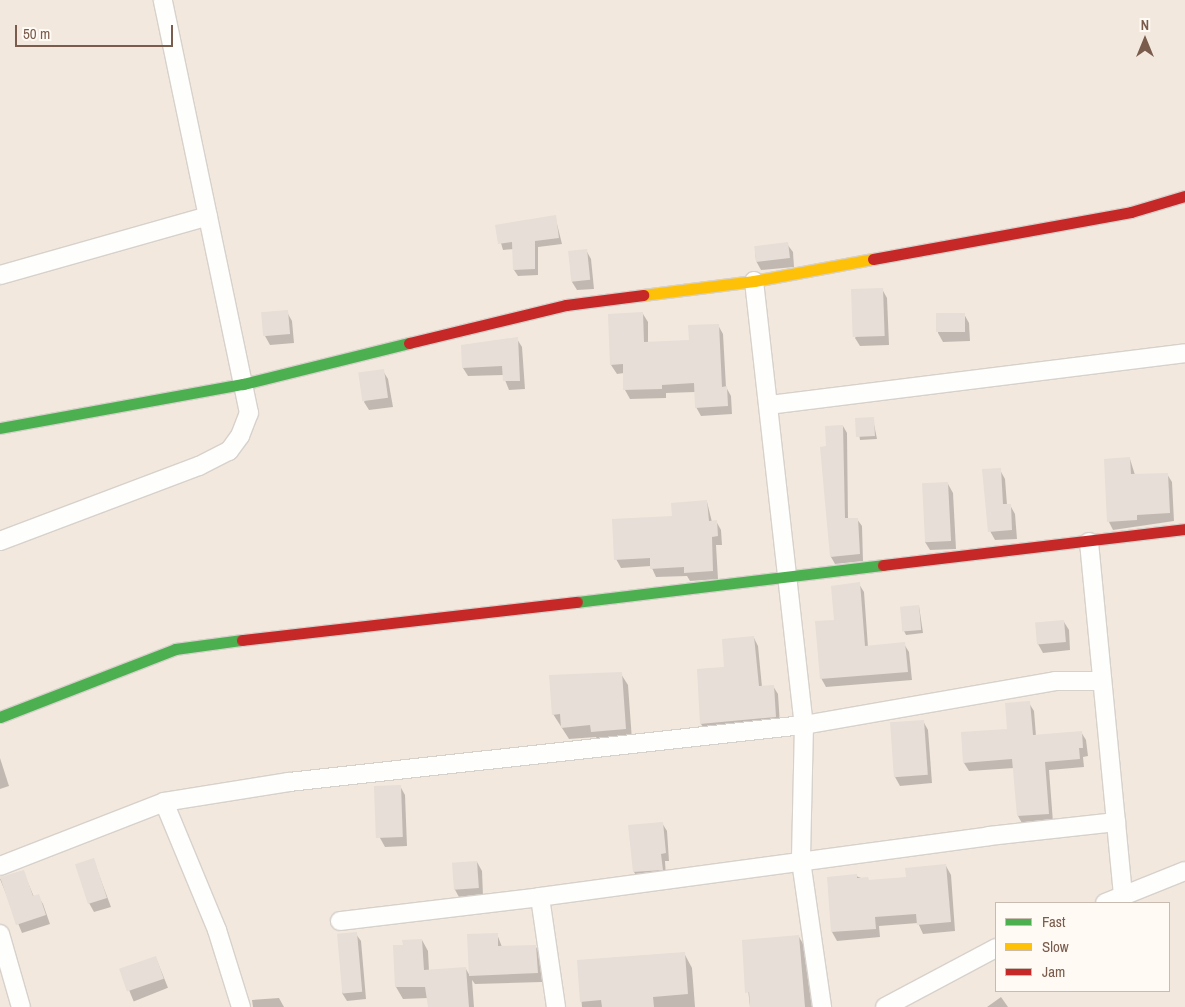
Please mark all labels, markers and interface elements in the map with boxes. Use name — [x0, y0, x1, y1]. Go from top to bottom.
scale bar — [18, 15, 175, 47]
north arrow — [1120, 15, 1170, 65]
text: N — [1141, 16, 1149, 34]
text: 50 m — [23, 23, 50, 44]
legend — [995, 902, 1170, 992]
text: Fast — [1042, 911, 1065, 932]
text: Slow — [1042, 936, 1069, 957]
text: Jam — [1042, 961, 1065, 982]

